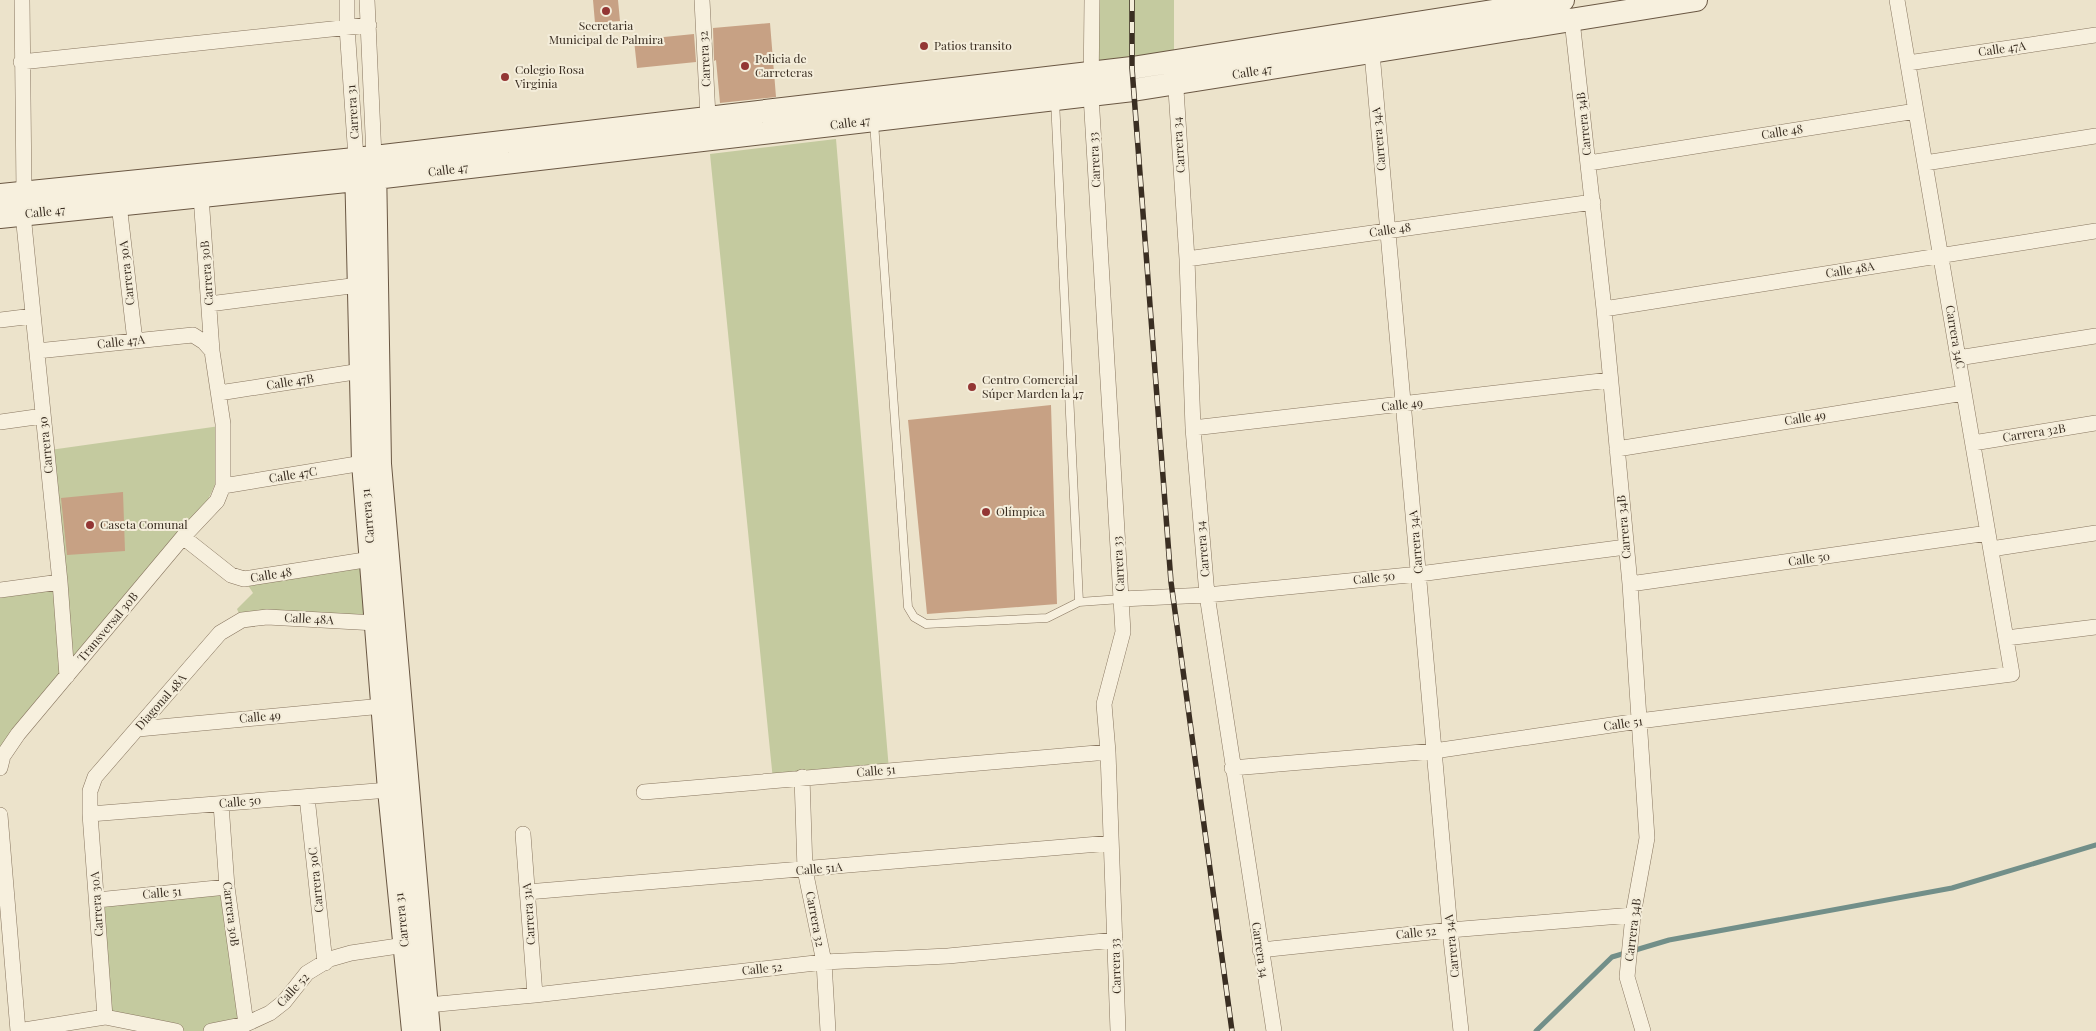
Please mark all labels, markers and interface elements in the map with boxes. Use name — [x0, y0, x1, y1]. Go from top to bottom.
marker: Secretaria Municipal de Palmira — [600, 5, 612, 17]
place label: Secretaria Municipal de Palmira — [549, 17, 663, 47]
street label: Carrera 32 — [695, 30, 713, 87]
place label: Patios transito — [934, 37, 1012, 53]
street label: Calle 47A — [1977, 37, 2027, 59]
marker: Patios transito — [918, 40, 930, 52]
place label: Policia de Carreteras — [755, 50, 813, 80]
marker: Policia de Carreteras — [739, 60, 751, 72]
street label: Calle 47 — [1231, 60, 1273, 82]
place label: Colegio Rosa Virginia — [514, 61, 584, 91]
marker: Colegio Rosa Virginia — [499, 71, 511, 83]
street label: Carrera 31 — [342, 84, 362, 140]
street label: Carrera 34B — [1572, 92, 1594, 157]
street label: Carrera 34A — [1367, 106, 1389, 172]
street label: Calle 47 — [829, 112, 871, 132]
street label: Carrera 34 — [1168, 116, 1188, 174]
street label: Calle 48 — [1760, 120, 1804, 142]
street label: Carrera 33 — [1085, 132, 1103, 188]
street label: Calle 47 — [427, 159, 469, 179]
street label: Calle 47 — [24, 201, 66, 221]
street label: Calle 48 — [1368, 218, 1412, 240]
street label: Carrera 30A — [115, 239, 137, 306]
street label: Carrera 30B — [196, 240, 216, 306]
street label: Calle 48A — [1824, 257, 1876, 281]
street label: Carrera 34C — [1943, 304, 1969, 370]
street label: Calle 47A — [96, 330, 146, 351]
street label: Calle 47B — [265, 369, 315, 393]
place label: Centro Comercial Súper Marden la 47 — [982, 371, 1084, 401]
marker: Centro Comercial Súper Marden la 47 — [966, 381, 978, 393]
street label: Calle 49 — [1380, 394, 1424, 414]
street label: Calle 49 — [1783, 406, 1827, 428]
street label: Carrera 30 — [34, 416, 56, 475]
street label: Carrera 32B — [2001, 419, 2066, 445]
street label: Calle 47C — [268, 462, 318, 486]
street label: Carrera 31 — [357, 488, 377, 544]
street label: Carrera 34B — [1612, 495, 1634, 560]
place label: Olímpica — [996, 503, 1045, 519]
marker: Olímpica — [980, 506, 992, 518]
street label: Carrera 34A — [1404, 509, 1426, 575]
place label: Caseta Comunal — [100, 516, 188, 532]
marker: Caseta Comunal — [84, 519, 96, 531]
street label: Carrera 34 — [1192, 520, 1212, 578]
street label: Carrera 33 — [1109, 536, 1127, 592]
street label: Calle 50 — [1787, 547, 1831, 569]
street label: Calle 48 — [249, 563, 293, 585]
street label: Calle 50 — [1352, 567, 1396, 587]
street label: Transversal 30B — [73, 588, 141, 665]
street label: Calle 48A — [284, 609, 335, 627]
street label: Diagonal 48A — [131, 669, 190, 733]
street label: Calle 49 — [238, 706, 281, 726]
street label: Calle 51 — [1602, 712, 1644, 734]
street label: Calle 51 — [856, 760, 897, 780]
street label: Calle 50 — [218, 791, 262, 811]
street label: Carrera 30C — [304, 847, 326, 914]
street label: Calle 51A — [795, 858, 843, 878]
street label: Carrera 30A — [86, 871, 106, 937]
street label: Carrera 30B — [220, 881, 244, 947]
street label: Calle 51 — [142, 882, 183, 902]
street label: Carrera 31A — [518, 882, 538, 946]
street label: Carrera 32 — [803, 890, 829, 948]
street label: Carrera 31 — [390, 891, 412, 948]
street label: Carrera 34B — [1620, 897, 1644, 962]
street label: Carrera 34A — [1440, 913, 1462, 979]
street label: Carrera 34 — [1249, 921, 1273, 979]
street label: Calle 52 — [1395, 922, 1437, 942]
street label: Carrera 33 — [1106, 938, 1124, 994]
street label: Calle 52 — [741, 958, 783, 978]
street label: Calle 52 — [273, 969, 312, 1010]

